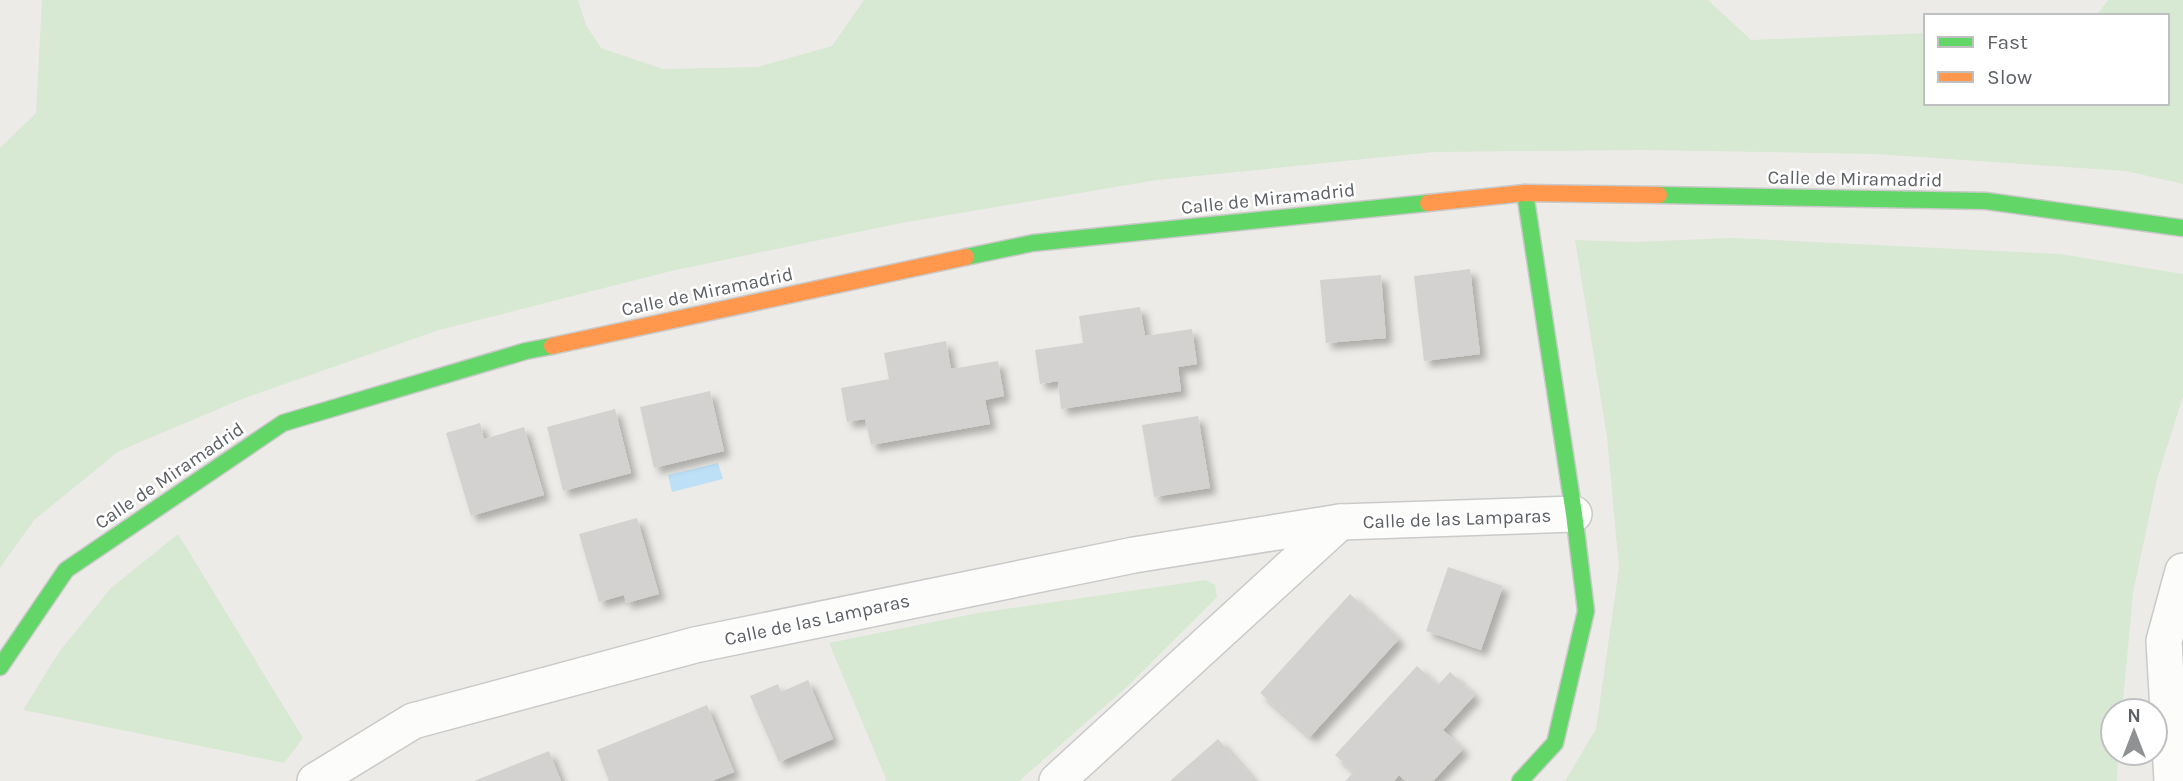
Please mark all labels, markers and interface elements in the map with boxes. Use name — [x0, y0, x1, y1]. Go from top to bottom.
legend — [1924, 14, 2169, 105]
text: Fast — [1987, 30, 2028, 54]
text: Slow — [1987, 65, 2032, 89]
street label: Calle de Miramadrid — [1767, 166, 1943, 192]
street label: Calle de Miramadrid — [1180, 179, 1356, 219]
street label: Calle de Miramadrid — [619, 263, 795, 321]
street label: Calle de Miramadrid — [91, 418, 248, 534]
street label: Calle de las Lamparas — [1362, 505, 1552, 533]
street label: Calle de las Lamparas — [723, 590, 912, 650]
north arrow — [2099, 697, 2169, 767]
text: N — [2127, 705, 2141, 727]

